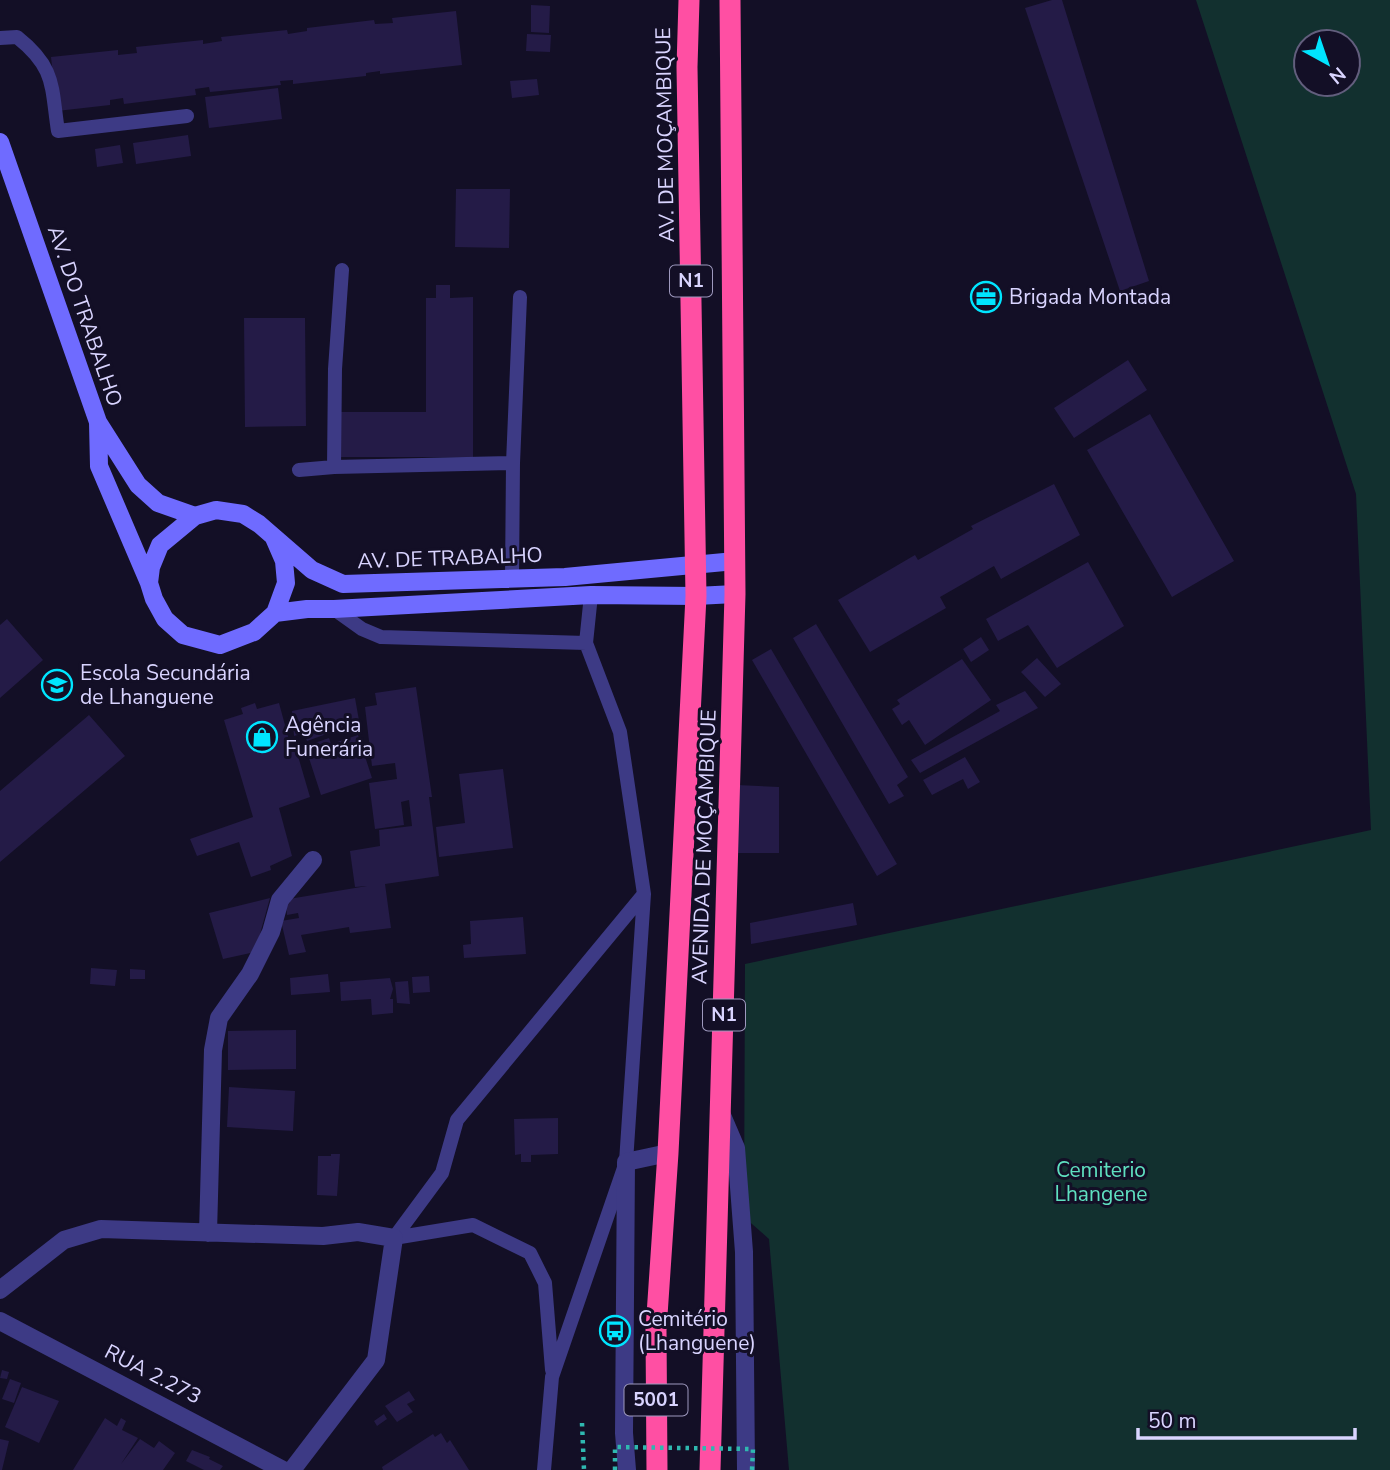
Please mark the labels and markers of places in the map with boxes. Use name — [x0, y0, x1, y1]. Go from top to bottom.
office icon: Brigada Montada — [969, 280, 1003, 314]
place label: Brigada Montada — [1009, 283, 1171, 311]
place label: Escola Secundária de Lhanguene — [80, 659, 251, 711]
school or university icon: Escola Secundária de Lhanguene — [40, 668, 74, 702]
place label: Agência Funerária — [285, 711, 373, 763]
shop icon: Agência Funerária — [245, 720, 279, 754]
place label: Cemitério (Lhanguene) — [638, 1305, 756, 1357]
bus stop icon: Cemitério (Lhanguene) — [598, 1314, 632, 1348]

